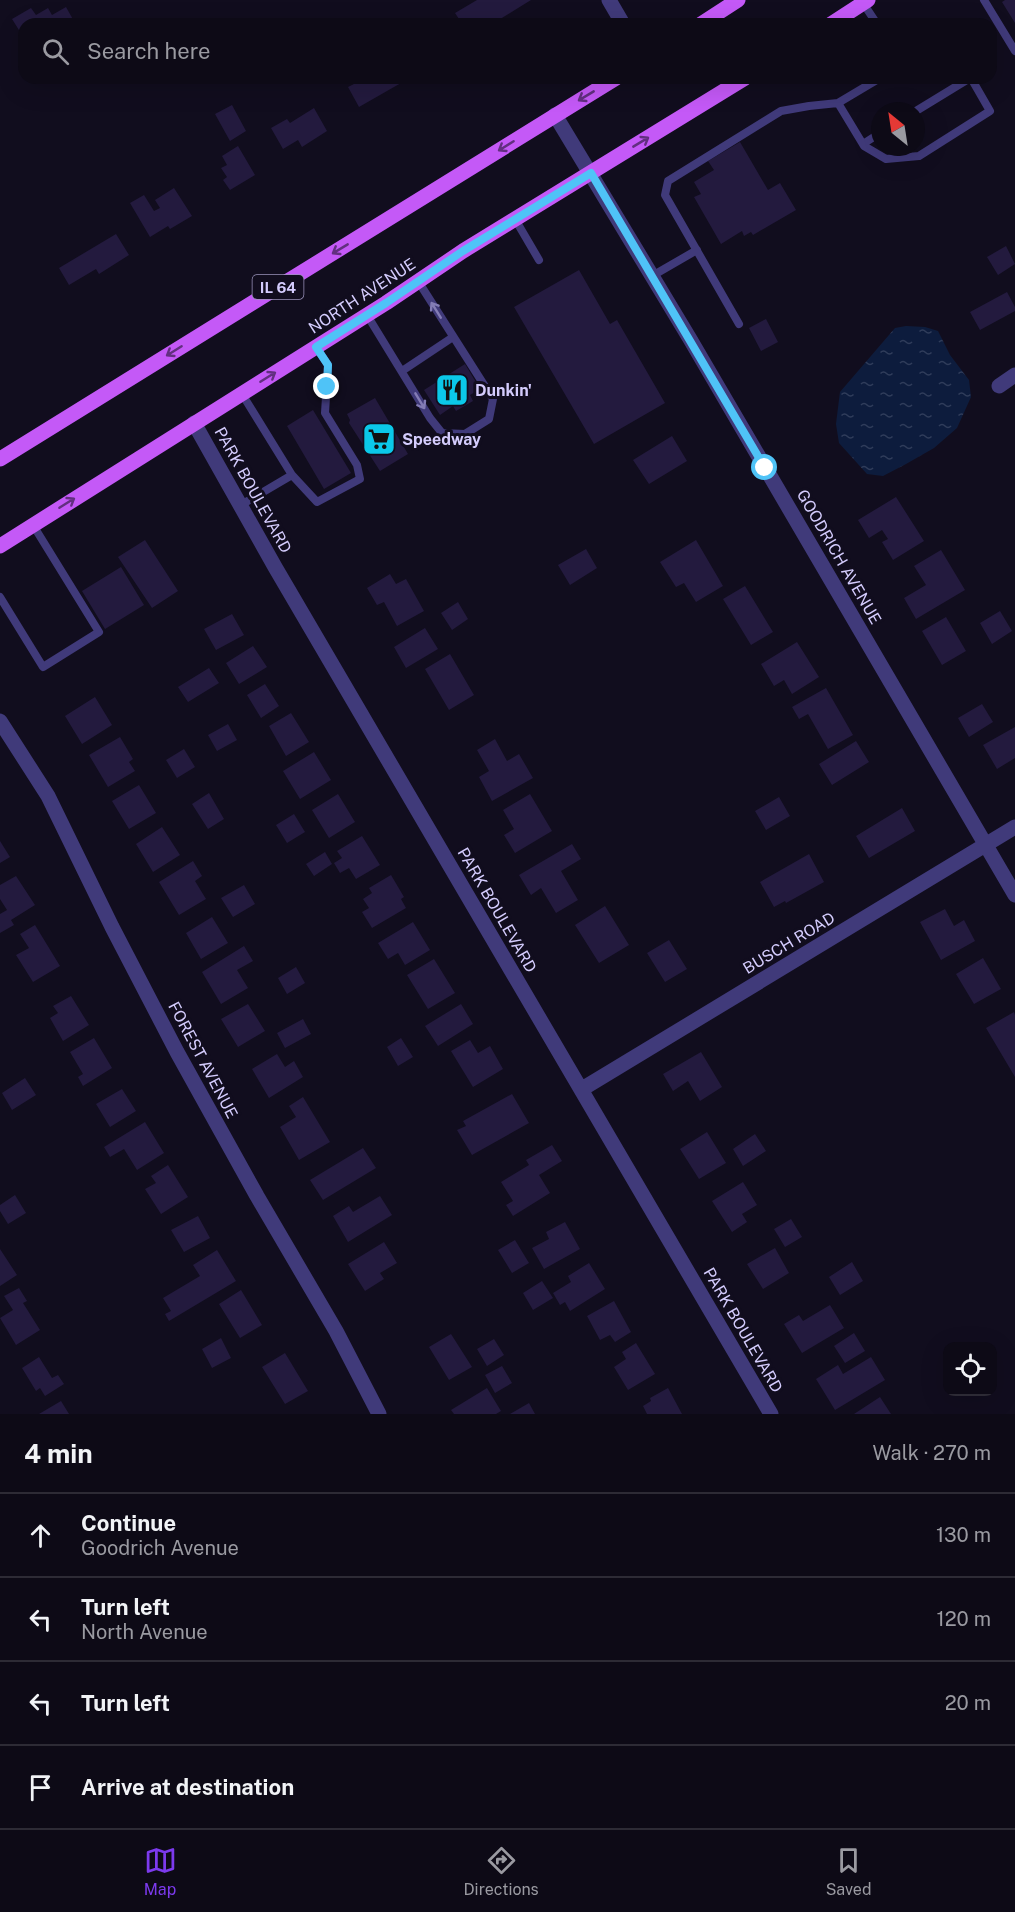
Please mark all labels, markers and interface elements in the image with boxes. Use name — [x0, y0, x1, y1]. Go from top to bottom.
search box — [18, 18, 997, 84]
icon: search — [39, 35, 72, 68]
text: Search here — [87, 38, 211, 64]
one-way arrow — [578, 91, 595, 103]
north arrow — [871, 102, 925, 156]
one-way arrow — [632, 136, 649, 148]
one-way arrow — [498, 140, 515, 152]
one-way arrow — [332, 243, 349, 255]
street label: NORTH AVENUE — [305, 254, 419, 338]
road number: IL 64 — [252, 275, 304, 299]
one-way arrow — [430, 302, 442, 319]
one-way arrow — [166, 346, 183, 358]
one-way arrow — [259, 371, 276, 383]
restaurant icon: Dunkin' — [434, 372, 470, 408]
route end — [313, 373, 339, 399]
place label: Dunkin' — [475, 381, 532, 400]
one-way arrow — [414, 392, 426, 409]
supermarket icon: Speedway — [361, 421, 397, 457]
street label: PARK BOULEVARD — [211, 424, 295, 556]
place label: Speedway — [402, 430, 481, 449]
route start — [751, 454, 777, 480]
street label: GOODRICH AVENUE — [793, 486, 885, 628]
one-way arrow — [58, 497, 75, 509]
street label: PARK BOULEVARD — [454, 844, 540, 976]
street label: BUSCH ROAD — [740, 908, 838, 978]
street label: FOREST AVENUE — [164, 998, 242, 1122]
street label: PARK BOULEVARD — [700, 1264, 786, 1396]
map controls — [943, 1342, 997, 1396]
button: locate — [943, 1342, 997, 1396]
text: 4 min — [24, 1438, 93, 1469]
text: Walk · 270 m — [872, 1441, 991, 1465]
text: Continue — [81, 1510, 176, 1536]
icon: ahead — [24, 1519, 57, 1552]
text: 130 m — [936, 1523, 991, 1547]
text: Goodrich Avenue — [81, 1536, 239, 1560]
text: Turn left — [81, 1594, 170, 1620]
icon: left — [24, 1603, 57, 1636]
text: 120 m — [937, 1607, 991, 1631]
text: North Avenue — [81, 1620, 208, 1644]
icon: left — [24, 1687, 57, 1720]
text: Turn left — [81, 1690, 170, 1716]
text: 20 m — [945, 1691, 991, 1715]
icon: arrive — [24, 1771, 57, 1804]
text: Arrive at destination — [81, 1774, 294, 1800]
tab: Map — [144, 1844, 177, 1899]
tab: Directions — [464, 1844, 539, 1899]
tab: Saved — [826, 1844, 871, 1899]

